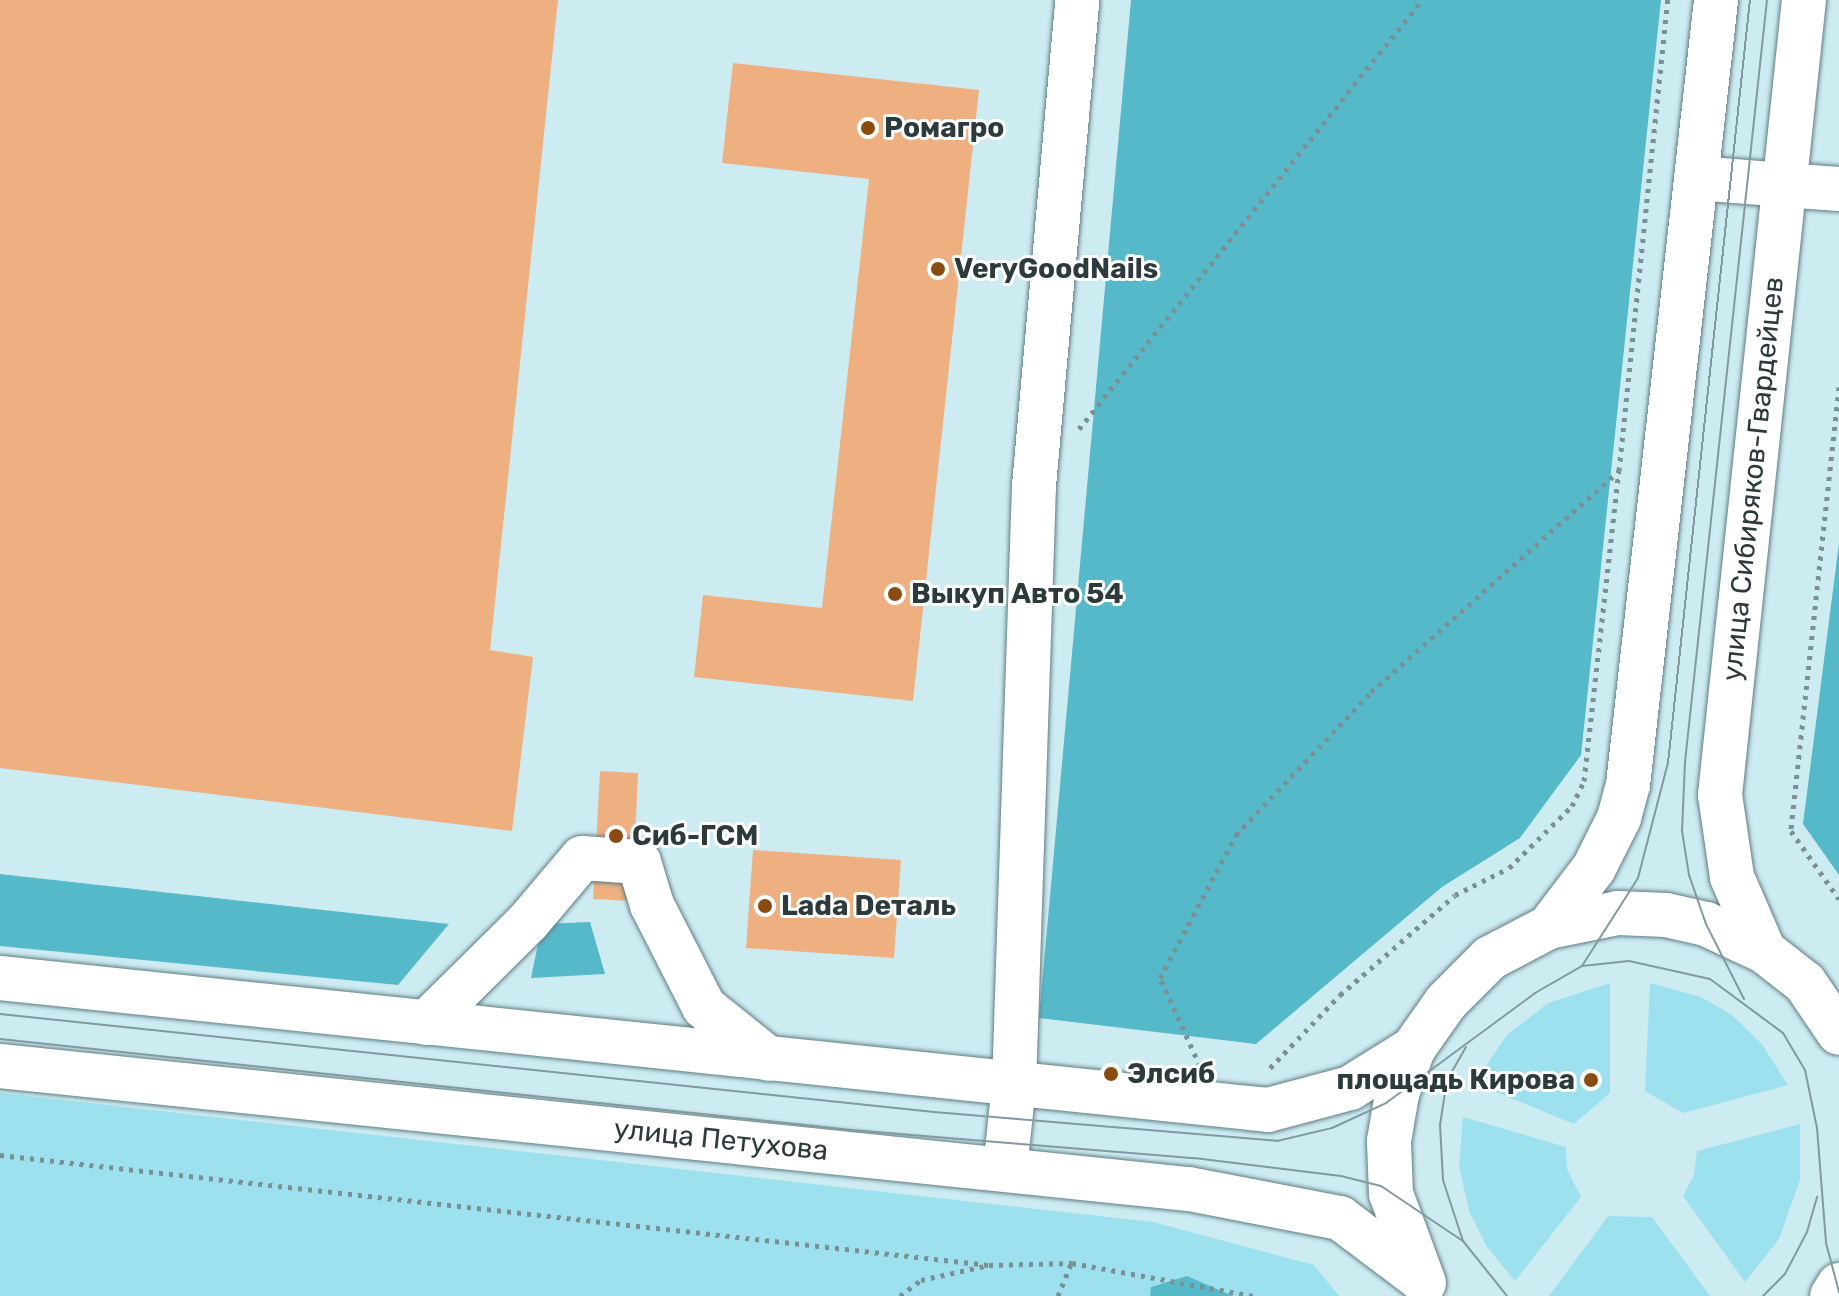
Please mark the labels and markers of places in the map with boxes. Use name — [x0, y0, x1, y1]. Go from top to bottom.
place label: Ромагро — [884, 111, 1004, 145]
marker: Ромагро — [859, 119, 877, 137]
place label: VeryGoodNails — [954, 252, 1158, 286]
marker: VeryGoodNails — [929, 260, 947, 278]
place label: Выкуп Авто 54 — [911, 577, 1124, 611]
marker: Выкуп Авто 54 — [886, 585, 904, 603]
place label: Сиб-ГСМ — [632, 819, 758, 853]
marker: Сиб-ГСМ — [607, 827, 625, 845]
place label: Lada Dеталь — [781, 889, 956, 923]
marker: Lada Dеталь — [756, 897, 774, 915]
place label: Элсиб — [1127, 1057, 1215, 1091]
place label: площадь Кирова — [1337, 1063, 1575, 1097]
marker: Элсиб — [1102, 1065, 1120, 1083]
marker: площадь Кирова — [1582, 1071, 1600, 1089]

